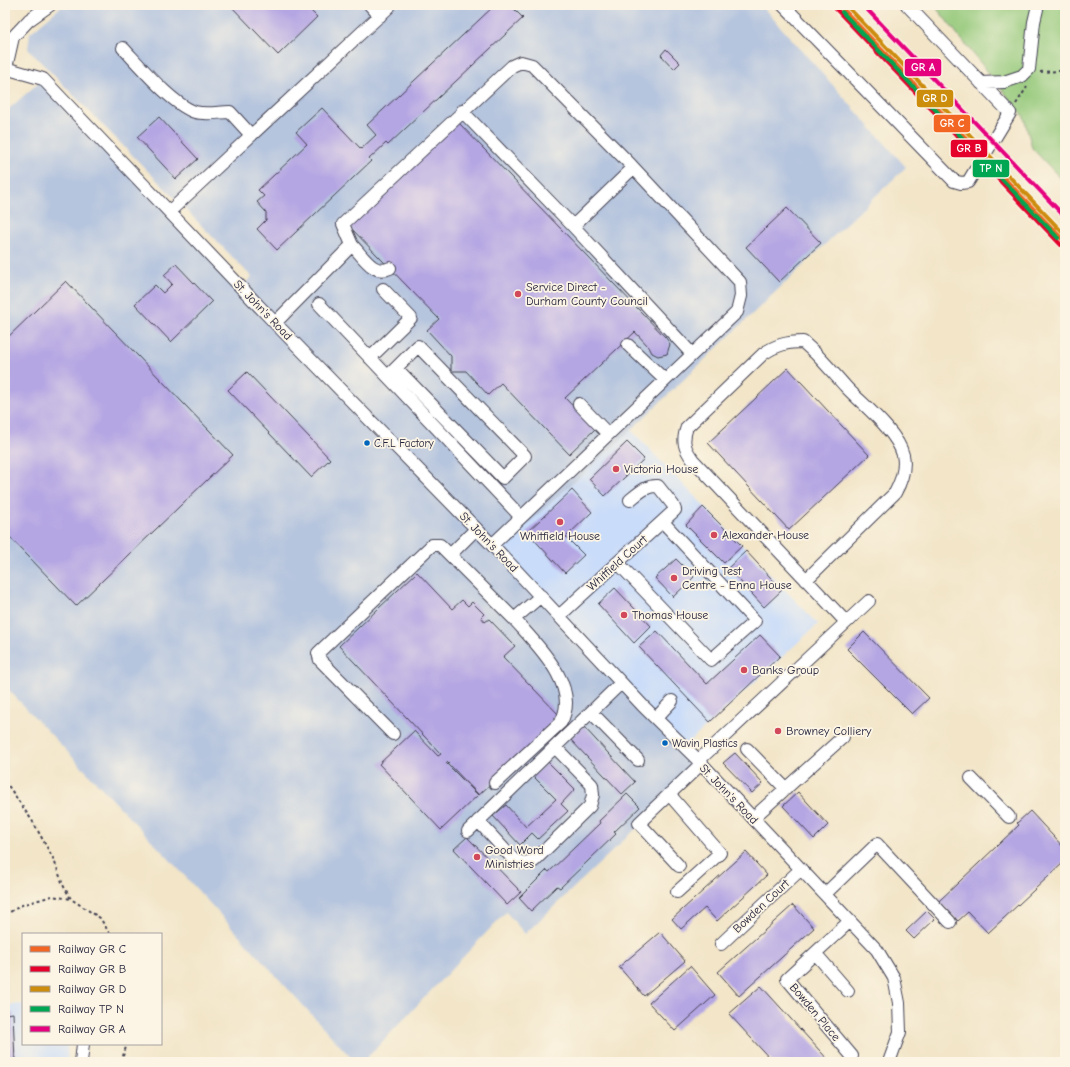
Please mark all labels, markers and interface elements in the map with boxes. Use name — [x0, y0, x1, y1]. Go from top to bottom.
line badge: GR A — [904, 58, 942, 77]
text: GR A — [911, 61, 935, 74]
line badge: GR D — [916, 89, 954, 108]
text: GR D — [923, 92, 948, 105]
line badge: GR C — [933, 114, 971, 133]
text: GR C — [940, 117, 965, 130]
line badge: GR B — [950, 139, 988, 158]
text: GR B — [957, 142, 982, 155]
line badge: TP N — [972, 159, 1010, 178]
text: TP N — [980, 162, 1002, 175]
street label: St. John's Road — [231, 277, 295, 343]
place label: Service Direct - Durham County Council — [526, 280, 648, 308]
marker: Service Direct - Durham County Council — [513, 289, 523, 299]
place label: C.F.L Factory — [374, 437, 434, 450]
marker: C.F.L Factory — [362, 438, 372, 448]
place label: Victoria House — [624, 462, 698, 476]
marker: Victoria House — [611, 464, 621, 474]
street label: St. John's Road — [457, 509, 521, 575]
marker: Whitfield House — [555, 517, 565, 527]
place label: Alexander House — [722, 528, 809, 542]
place label: Whitfield House — [520, 529, 600, 543]
marker: Alexander House — [709, 530, 719, 540]
street label: Whitfield Court — [584, 532, 650, 594]
place label: Driving Test Centre - Enna House — [682, 564, 792, 592]
marker: Driving Test Centre - Enna House — [669, 573, 679, 583]
place label: Thomas House — [632, 608, 708, 622]
marker: Thomas House — [619, 610, 629, 620]
place label: Banks Group — [752, 663, 819, 677]
marker: Banks Group — [739, 665, 749, 675]
place label: Browney Colliery — [786, 724, 872, 738]
marker: Browney Colliery — [773, 726, 783, 736]
place label: Wavin Plastics — [672, 737, 738, 750]
marker: Wavin Plastics — [660, 738, 670, 748]
street label: St. John's Road — [697, 761, 761, 827]
place label: Good Word Ministries — [485, 843, 544, 871]
marker: Good Word Ministries — [472, 852, 482, 862]
street label: Bowden Court — [730, 876, 792, 936]
legend — [22, 933, 162, 1045]
text: Railway GR C — [58, 942, 126, 956]
text: Railway GR B — [58, 962, 126, 976]
street label: Bowden Place — [787, 980, 843, 1044]
text: Railway GR D — [58, 982, 126, 996]
text: Railway TP N — [58, 1002, 124, 1016]
text: Railway GR A — [58, 1022, 126, 1036]

